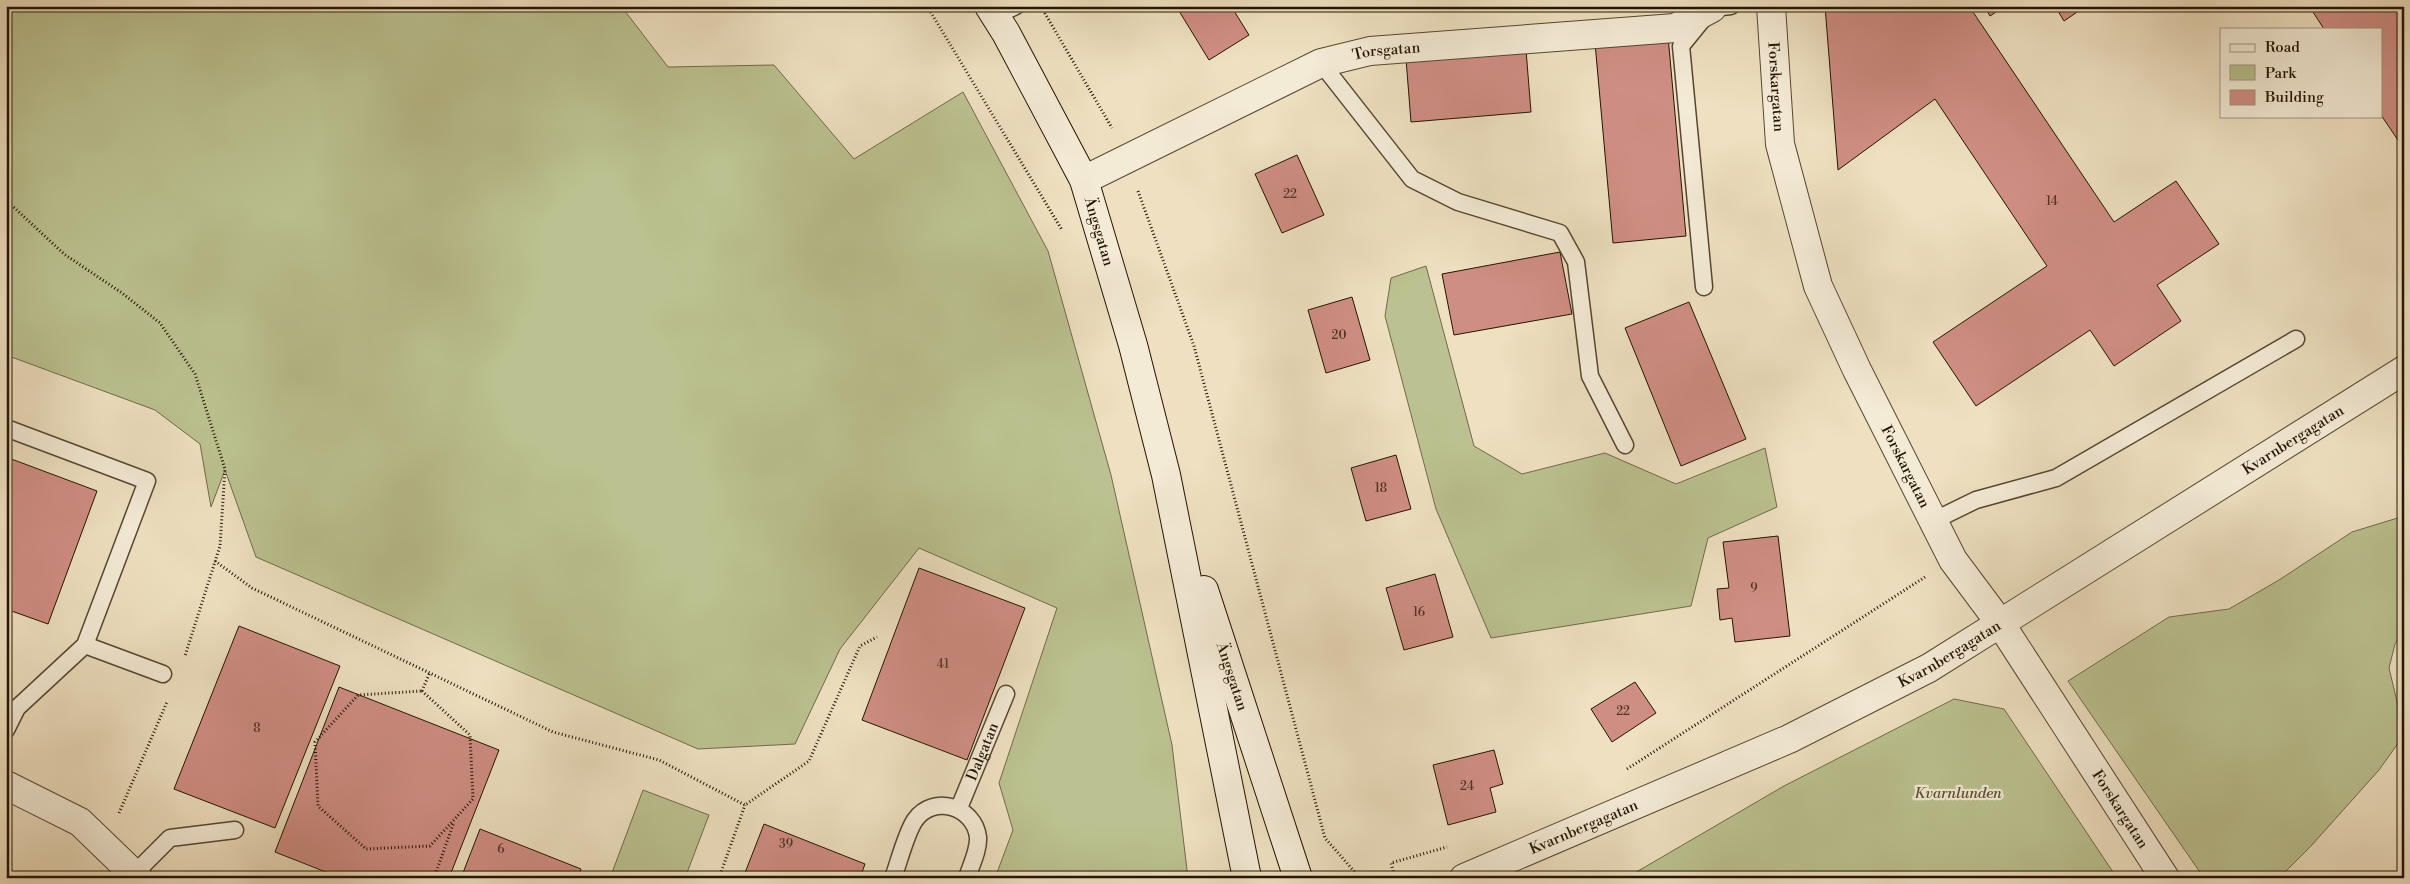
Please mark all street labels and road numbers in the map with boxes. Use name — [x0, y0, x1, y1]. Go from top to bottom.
street label: Torsgatan — [1350, 38, 1421, 64]
street label: Forskargatan — [1764, 41, 1789, 132]
street label: Ängsgatan — [1080, 194, 1119, 268]
street label: Kvarnbergagatan — [2239, 401, 2347, 479]
street label: Forskargatan — [1877, 422, 1935, 511]
street label: Kvarnbergagatan — [1895, 616, 2004, 692]
street label: Ängsgatan — [1212, 639, 1252, 713]
street label: Dalgatan — [962, 720, 1003, 784]
street label: Forskargatan — [2088, 766, 2153, 852]
street label: Kvarnbergagatan — [1526, 795, 1641, 859]

